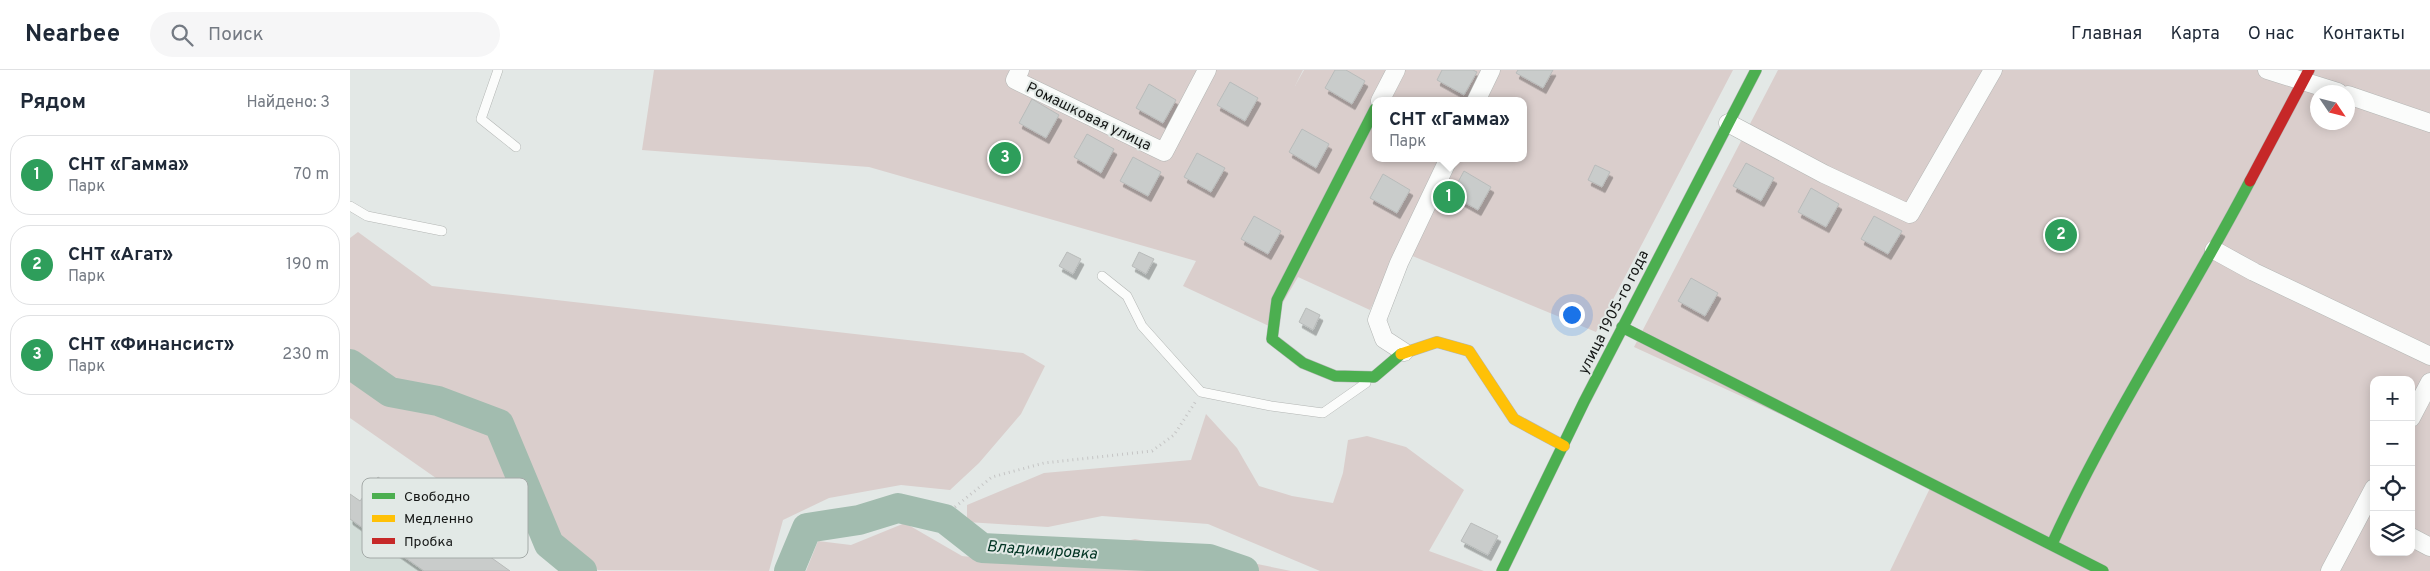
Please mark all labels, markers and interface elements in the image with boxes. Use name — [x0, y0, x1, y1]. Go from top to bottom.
search box — [150, 12, 500, 57]
text: Nearbee — [25, 20, 120, 50]
icon: search — [168, 21, 196, 49]
text: Поиск — [208, 23, 264, 47]
text: Главная — [2071, 23, 2142, 46]
text: Карта — [2170, 23, 2220, 46]
text: О нас — [2248, 23, 2294, 46]
text: Контакты — [2322, 23, 2405, 46]
street label: Ромашковая улица — [1023, 79, 1154, 156]
north arrow — [2310, 85, 2355, 130]
text: Рядом — [20, 89, 86, 116]
text: Найдено: 3 — [246, 93, 330, 113]
popup — [1372, 97, 1527, 162]
text: СНТ «Гамма» — [1389, 108, 1510, 132]
text: Парк — [1389, 132, 1426, 152]
pin: 3 — [989, 139, 1021, 177]
text: СНТ «Гамма» — [68, 153, 189, 177]
text: 1 — [34, 165, 40, 185]
text: 70 m — [294, 165, 329, 185]
text: Парк — [68, 177, 105, 197]
pin: 1 — [1433, 178, 1465, 216]
pin: 2 — [2045, 216, 2077, 254]
text: СНТ «Агат» — [68, 243, 173, 267]
street label: улица 1905-го года — [1575, 247, 1654, 378]
text: 2 — [32, 255, 42, 275]
text: 190 m — [286, 255, 329, 275]
text: Парк — [68, 267, 105, 287]
your location — [1559, 302, 1585, 328]
text: СНТ «Финансист» — [68, 333, 234, 357]
text: 3 — [32, 345, 42, 365]
text: 230 m — [282, 345, 329, 365]
text: Парк — [68, 357, 105, 377]
map controls — [2370, 376, 2415, 556]
button: + — [2370, 376, 2415, 421]
button: − — [2370, 421, 2415, 466]
button: locate — [2370, 466, 2415, 511]
legend — [362, 478, 528, 558]
text: Свободно — [404, 489, 470, 506]
text: Медленно — [404, 511, 473, 528]
button: layers — [2370, 511, 2415, 556]
text: Пробка — [404, 534, 453, 551]
water label: Владимировка — [986, 537, 1099, 565]

